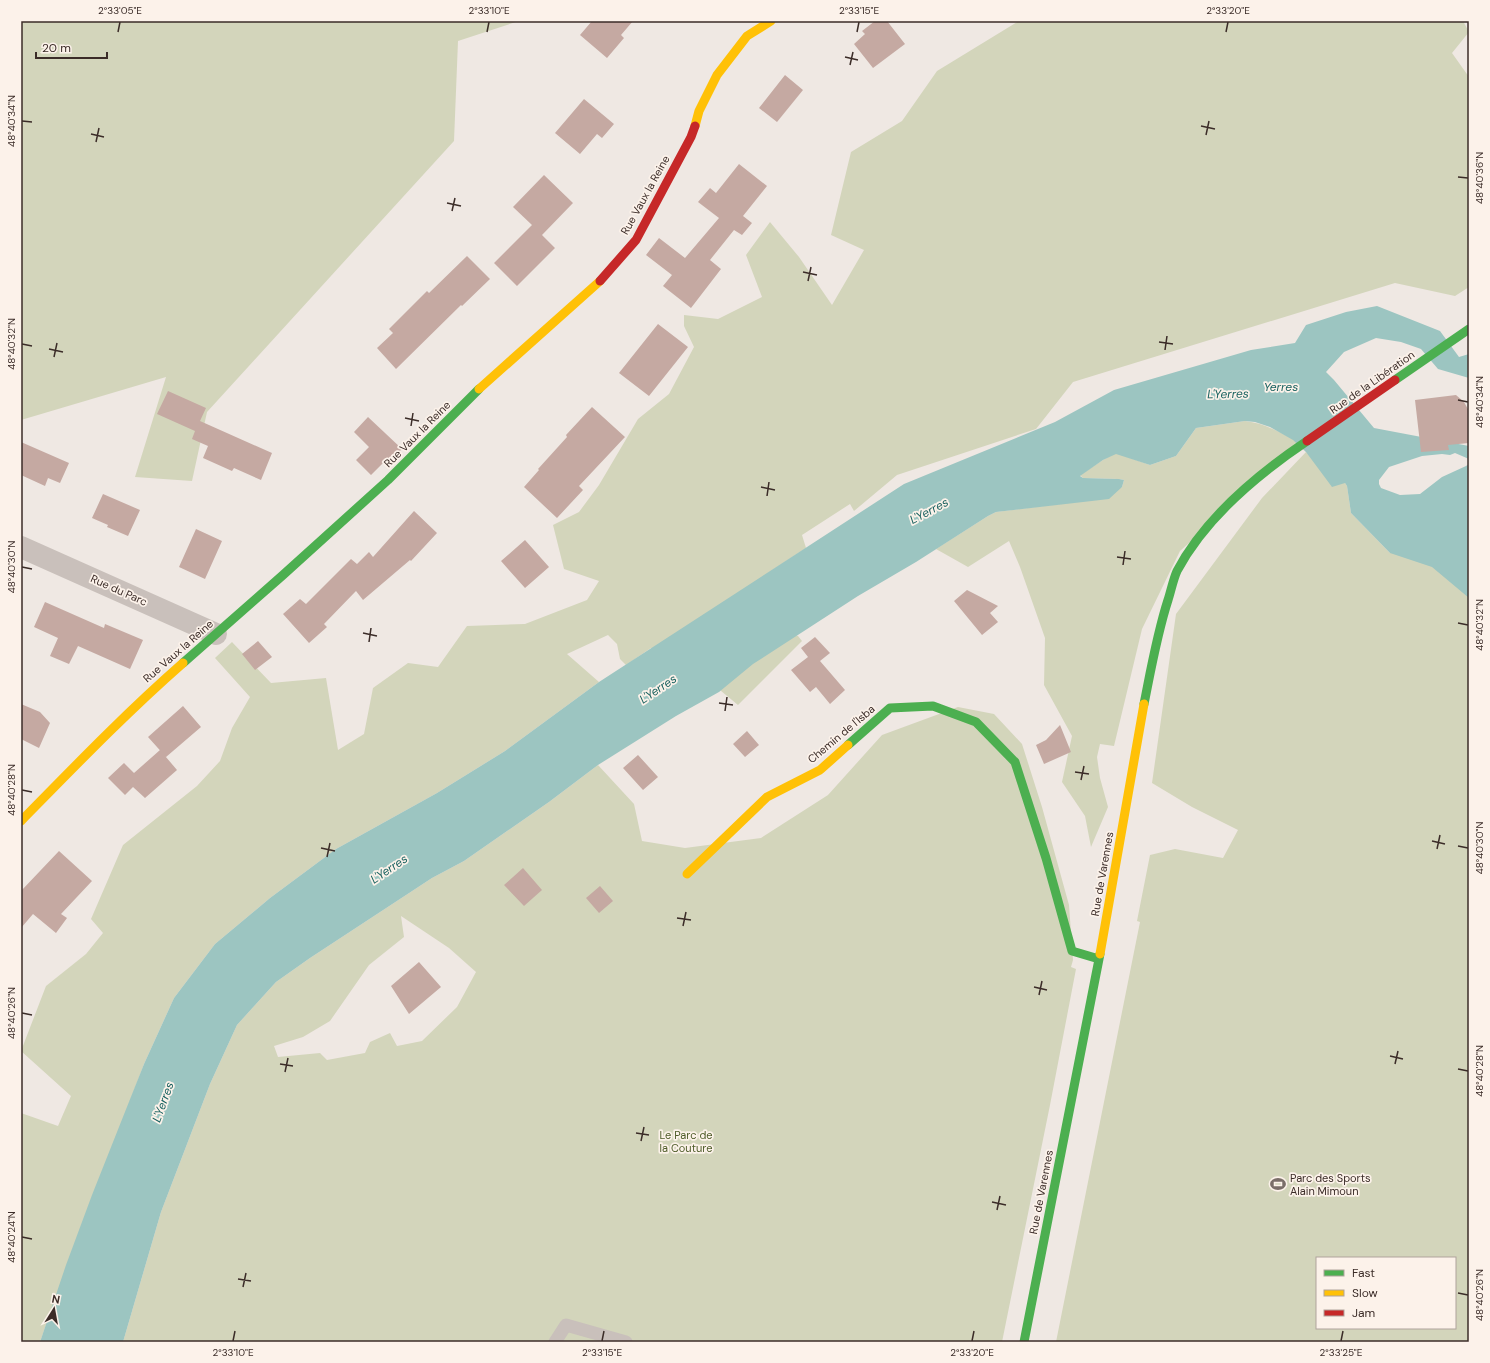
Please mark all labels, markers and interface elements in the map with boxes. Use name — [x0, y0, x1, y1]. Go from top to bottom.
text: 2°33'05"E — [98, 4, 142, 17]
text: 2°33'10"E — [468, 4, 510, 17]
text: 2°33'15"E — [839, 4, 879, 17]
text: 2°33'20"E — [1206, 4, 1250, 17]
scale bar — [36, 34, 107, 60]
text: 20 m — [42, 40, 71, 56]
text: 48°40'34"N — [5, 95, 18, 147]
text: 48°40'36"N — [1473, 152, 1486, 204]
street label: Rue Vaux la Reine — [617, 153, 673, 237]
text: 48°40'32"N — [5, 318, 18, 370]
street label: Rue de la Libération — [1327, 347, 1417, 417]
text: 48°40'34"N — [1473, 376, 1486, 428]
water label: Yerres — [1264, 379, 1298, 395]
water label: L'Yerres — [1207, 386, 1249, 402]
street label: Rue Vaux la Reine — [381, 398, 453, 470]
water label: L'Yerres — [907, 494, 951, 528]
text: 48°40'30"N — [5, 541, 18, 593]
street label: Rue du Parc — [89, 571, 149, 609]
text: 48°40'32"N — [1473, 599, 1486, 651]
street label: Rue Vaux la Reine — [140, 617, 216, 685]
water label: L'Yerres — [636, 671, 680, 707]
street label: Chemin de l'Isba — [805, 702, 877, 766]
text: 48°40'28"N — [5, 764, 18, 816]
text: 48°40'30"N — [1473, 822, 1486, 874]
street label: Rue de Varennes — [1088, 831, 1116, 917]
water label: L'Yerres — [367, 851, 411, 887]
text: 48°40'26"N — [5, 987, 18, 1039]
text: 48°40'28"N — [1473, 1045, 1486, 1097]
water label: L'Yerres — [148, 1080, 178, 1124]
park label: Le Parc de la Couture — [659, 1128, 713, 1155]
street label: Rue de Varennes — [1026, 1149, 1056, 1235]
place label: Parc des Sports Alain Mimoun — [1290, 1171, 1370, 1198]
sports icon: Parc des Sports Alain Mimoun — [1269, 1175, 1287, 1193]
text: 48°40'24"N — [5, 1211, 18, 1263]
legend — [1316, 1257, 1456, 1329]
text: Fast — [1352, 1265, 1375, 1281]
text: 48°40'26"N — [1473, 1269, 1486, 1321]
text: Slow — [1352, 1285, 1378, 1301]
north arrow — [34, 1289, 74, 1329]
text: N — [51, 1292, 61, 1307]
text: Jam — [1352, 1305, 1375, 1321]
text: 2°33'10"E — [212, 1346, 254, 1359]
text: 2°33'15"E — [582, 1346, 622, 1359]
text: 2°33'20"E — [950, 1346, 994, 1359]
text: 2°33'25"E — [1320, 1346, 1363, 1359]

